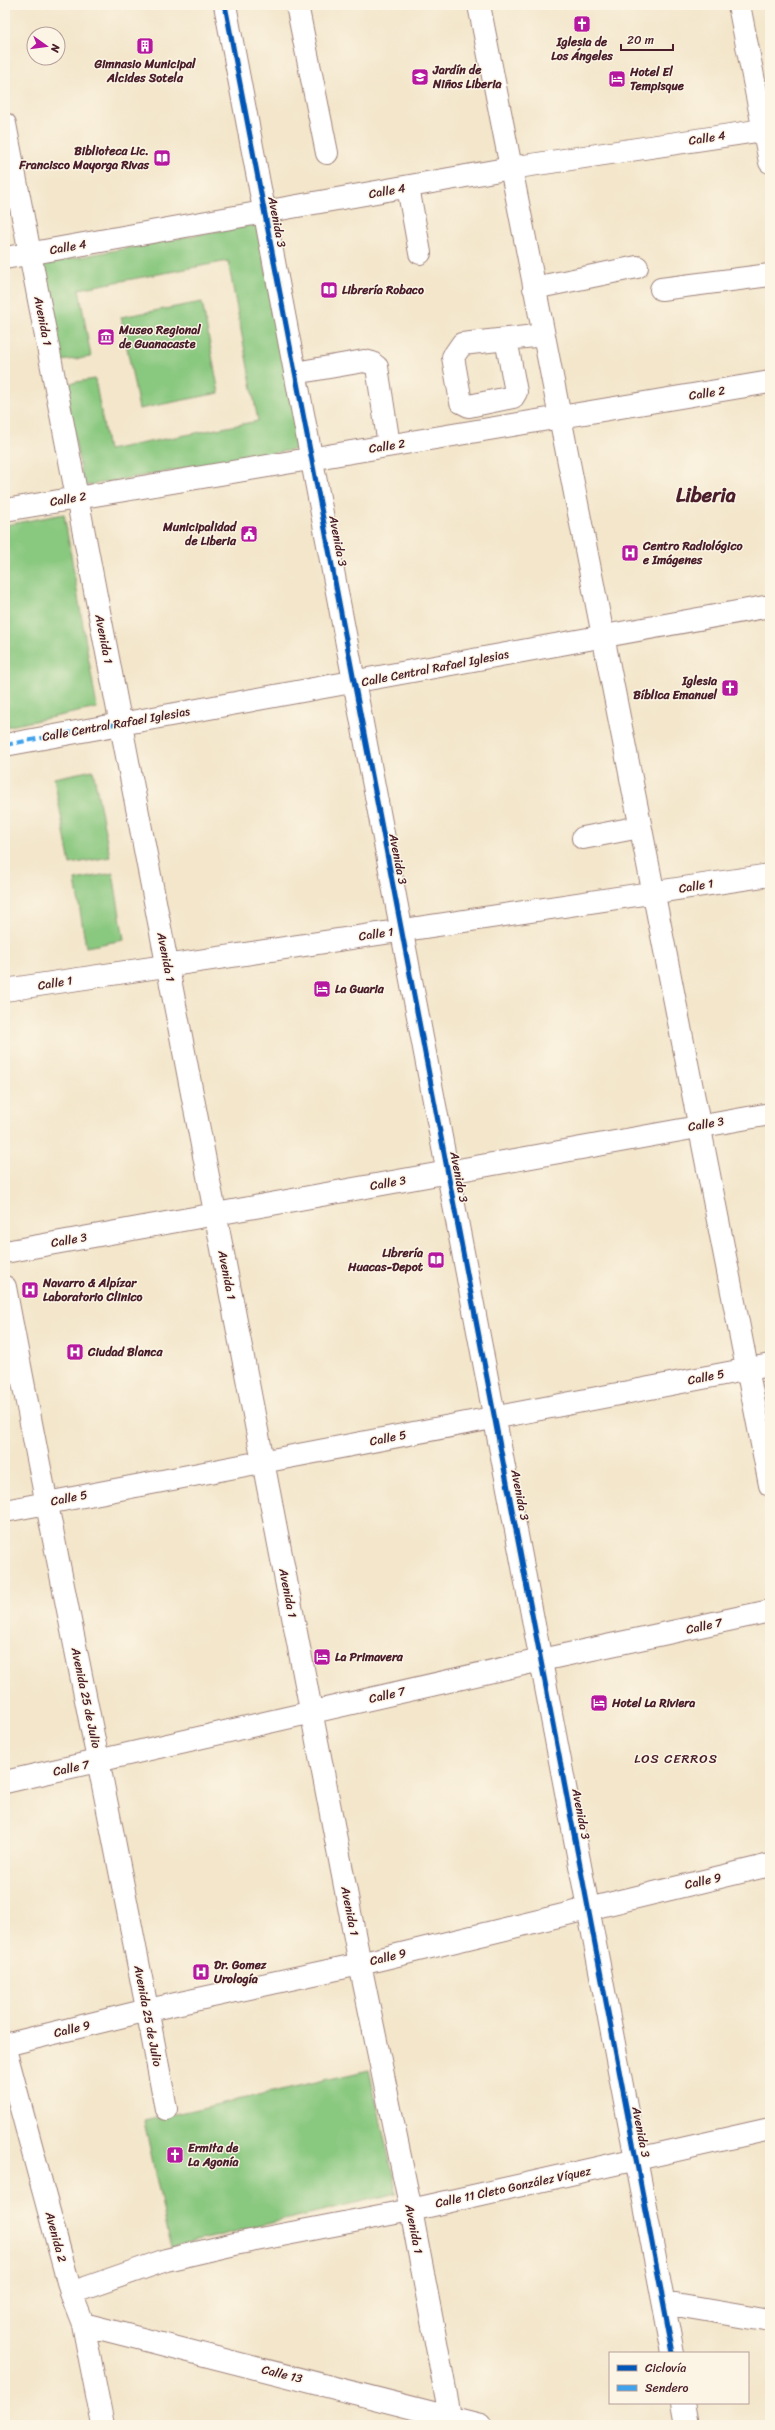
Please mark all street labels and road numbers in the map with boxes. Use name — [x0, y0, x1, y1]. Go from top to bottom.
street label: Calle 4 — [687, 124, 728, 152]
street label: Calle 4 — [367, 177, 408, 205]
street label: Avenida 3 — [261, 194, 293, 250]
street label: Calle 4 — [48, 233, 89, 261]
street label: Avenida 1 — [27, 293, 59, 348]
street label: Calle 2 — [687, 379, 727, 407]
street label: Calle 2 — [367, 432, 407, 460]
street label: Calle 2 — [48, 485, 88, 513]
street label: Avenida 3 — [322, 513, 354, 569]
street label: Avenida 1 — [88, 611, 120, 666]
street label: Calle Central Rafael Iglesias — [359, 643, 511, 693]
street label: Calle Central Rafael Iglesias — [40, 700, 192, 748]
street label: Avenida 3 — [382, 831, 414, 887]
street label: Calle 1 — [677, 872, 715, 900]
street label: Calle 1 — [357, 921, 395, 947]
street label: Avenida 1 — [150, 929, 182, 984]
street label: Calle 1 — [36, 969, 74, 997]
street label: Calle 3 — [686, 1110, 726, 1138]
street label: Avenida 3 — [443, 1149, 475, 1205]
street label: Calle 3 — [368, 1169, 408, 1197]
street label: Calle 3 — [49, 1226, 89, 1254]
street label: Avenida 1 — [211, 1247, 243, 1302]
street label: Calle 5 — [686, 1363, 726, 1391]
street label: Calle 5 — [368, 1424, 408, 1452]
street label: Avenida 3 — [504, 1467, 536, 1523]
street label: Calle 5 — [49, 1484, 89, 1512]
street label: Avenida 1 — [272, 1565, 304, 1620]
street label: Calle 7 — [684, 1611, 725, 1641]
street label: Avenida 25 de Julio — [64, 1644, 107, 1751]
street label: Calle 7 — [367, 1680, 408, 1710]
street label: Calle 7 — [51, 1753, 92, 1783]
street label: Avenida 3 — [565, 1786, 597, 1842]
street label: Calle 9 — [682, 1866, 724, 1896]
street label: Avenida 1 — [334, 1883, 366, 1938]
street label: Calle 9 — [367, 1942, 409, 1972]
street label: Avenida 25 de Julio — [127, 1962, 169, 2069]
street label: Calle 9 — [51, 2014, 93, 2044]
street label: Avenida 3 — [625, 2104, 657, 2160]
street label: Calle 11 Cleto González Víquez — [433, 2160, 593, 2214]
street label: Avenida 1 — [398, 2201, 430, 2256]
street label: Avenida 2 — [38, 2208, 73, 2265]
street label: Calle 13 — [259, 2358, 305, 2390]

